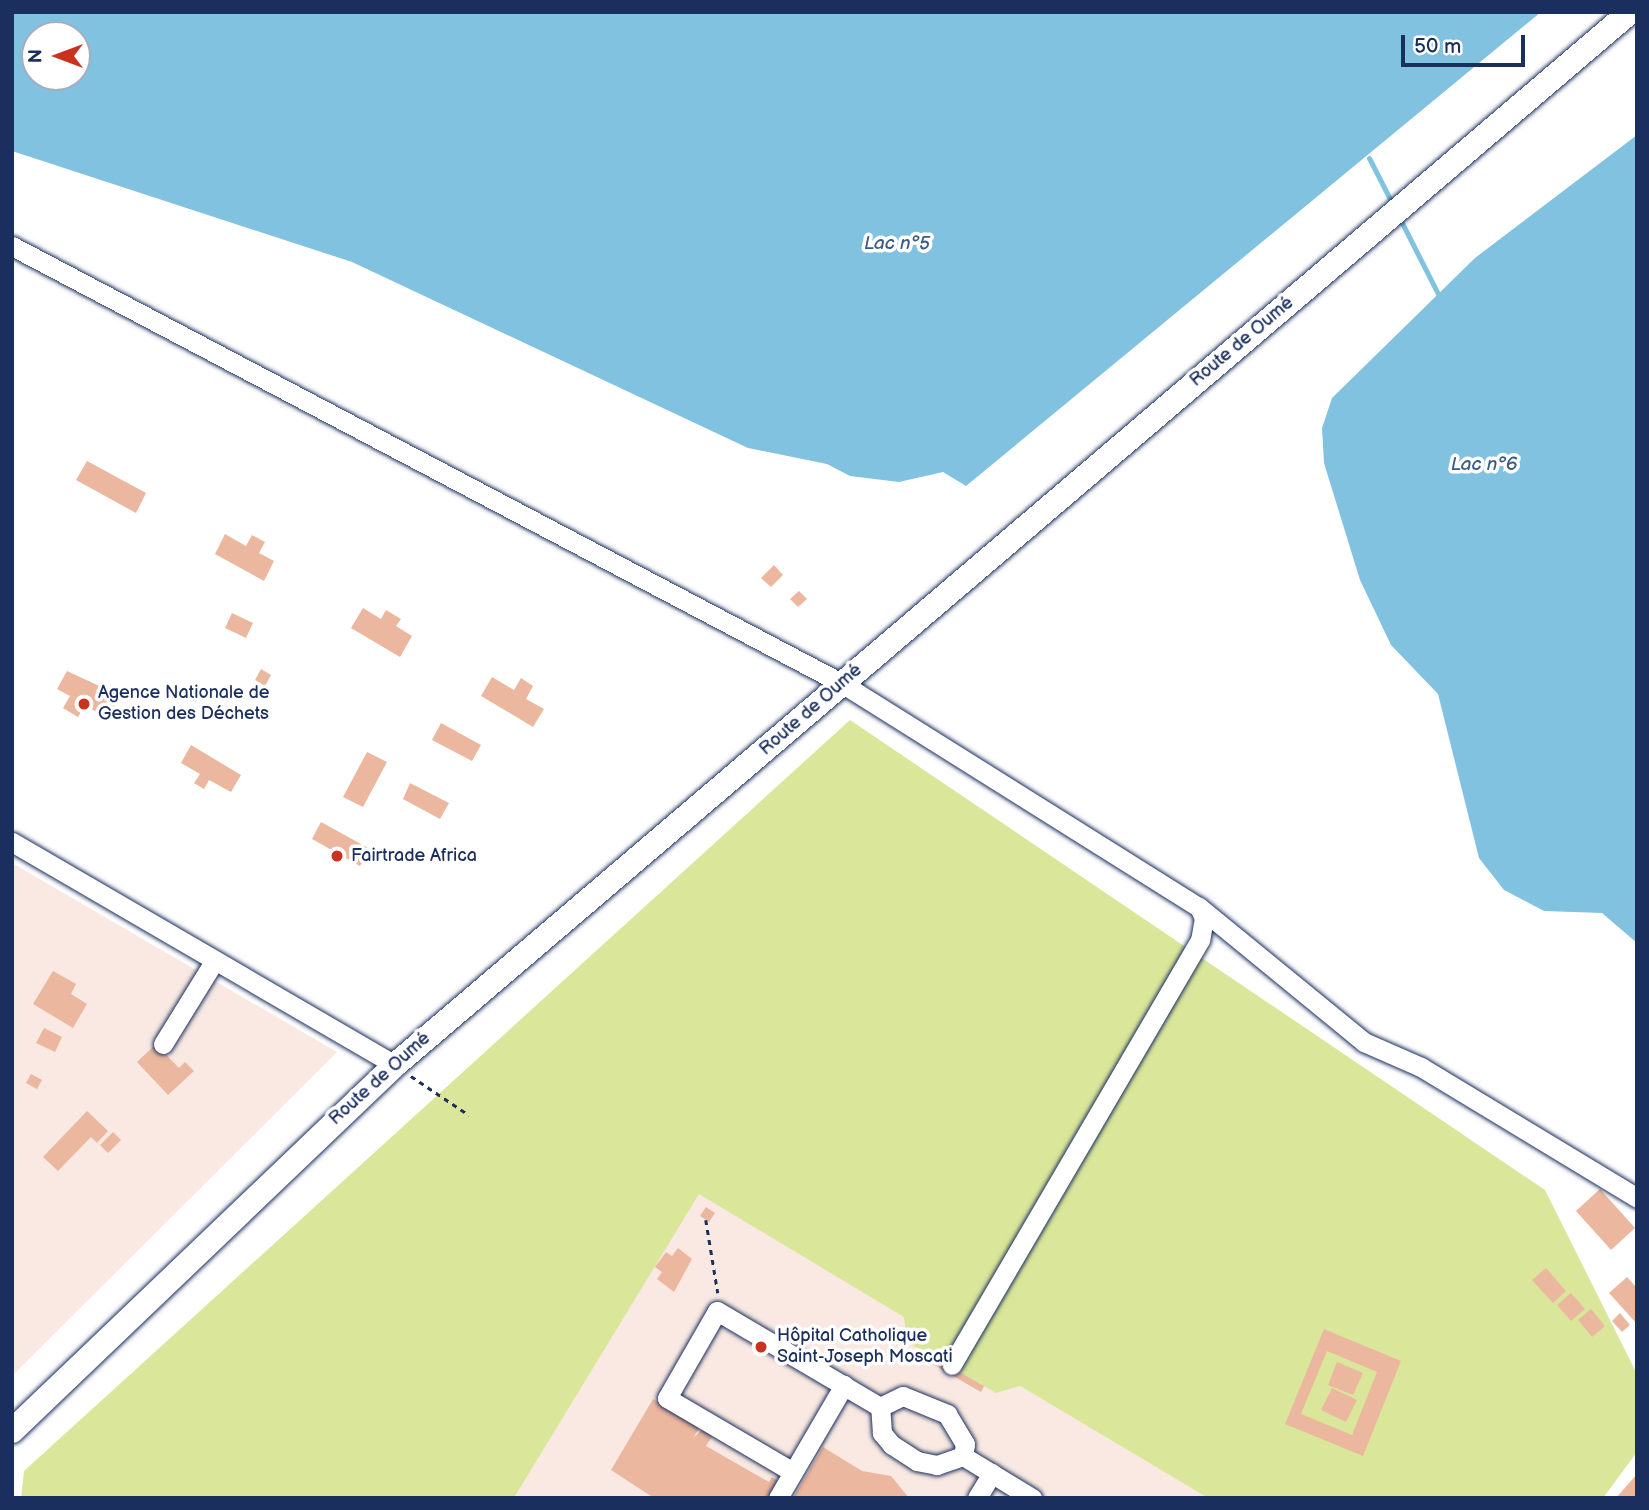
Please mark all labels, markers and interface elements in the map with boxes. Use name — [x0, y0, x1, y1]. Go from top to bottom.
north arrow — [21, 21, 91, 91]
scale bar — [1404, 21, 1528, 65]
text: 50 m — [1414, 34, 1461, 59]
text: N — [25, 49, 48, 63]
water label: Lac n°5 — [864, 233, 930, 255]
street label: Route de Oumé — [1186, 292, 1298, 392]
water label: Lac n°6 — [1451, 454, 1517, 476]
street label: Route de Oumé — [755, 660, 867, 760]
place label: Agence Nationale de Gestion des Déchets — [98, 683, 269, 726]
marker: Agence Nationale de Gestion des Déchets — [76, 696, 92, 712]
place label: Fairtrade Africa — [351, 845, 477, 867]
marker: Fairtrade Africa — [329, 848, 345, 864]
street label: Route de Oumé — [325, 1028, 435, 1130]
place label: Hôpital Catholique Saint-Joseph Moscati — [777, 1326, 953, 1368]
marker: Hôpital Catholique Saint-Joseph Moscati — [751, 1337, 771, 1357]

